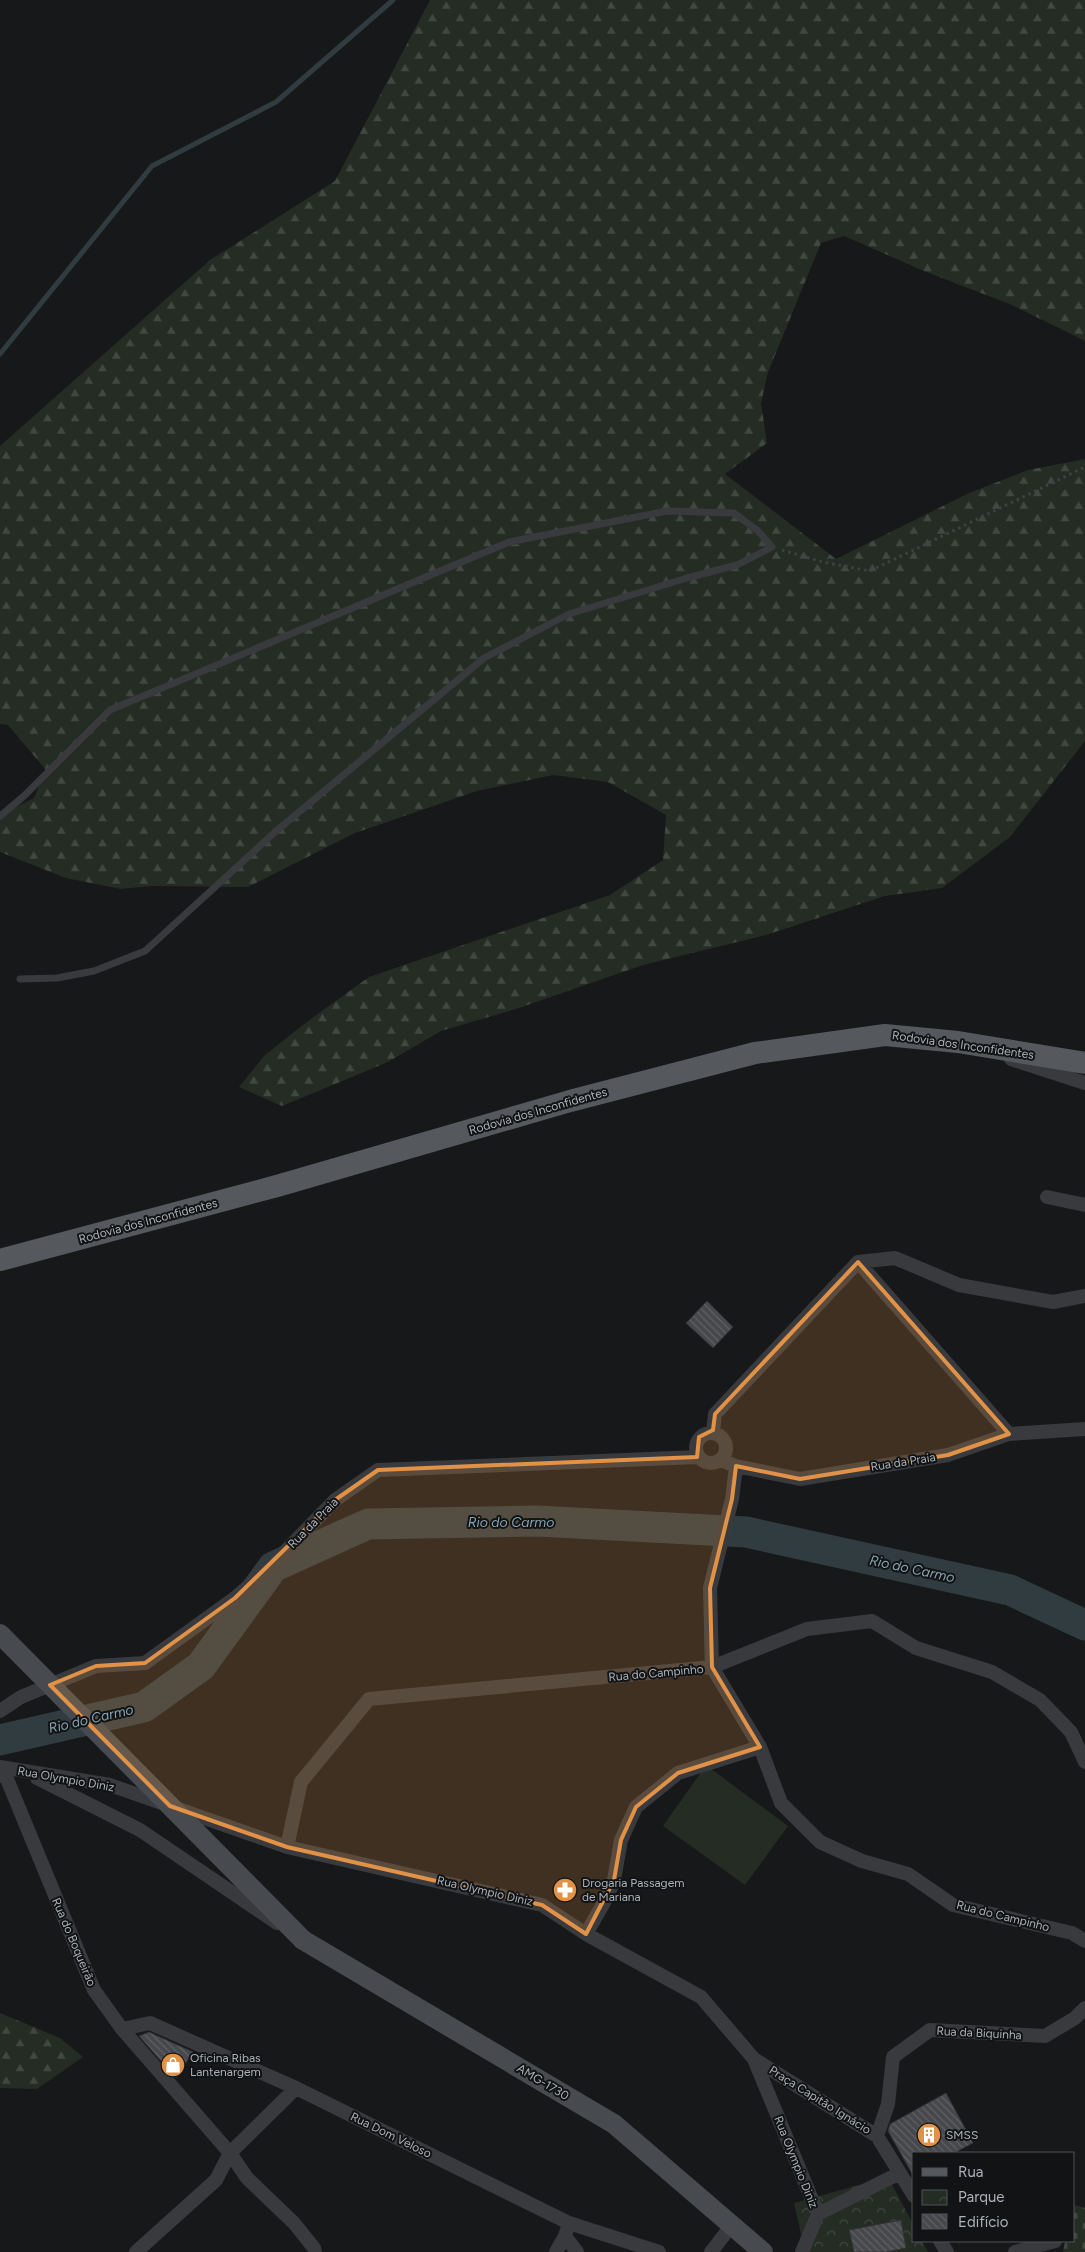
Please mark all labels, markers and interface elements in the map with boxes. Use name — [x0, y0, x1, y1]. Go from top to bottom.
street label: Rodovia dos Inconfidentes — [891, 1028, 1035, 1062]
street label: Rodovia dos Inconfidentes — [467, 1084, 609, 1137]
street label: Rodovia dos Inconfidentes — [77, 1196, 219, 1246]
street label: Rua da Praia — [870, 1450, 936, 1474]
street label: Rua da Praia — [285, 1495, 341, 1551]
water label: Rio do Carmo — [468, 1514, 554, 1531]
water label: Rio do Carmo — [868, 1552, 956, 1586]
street label: Rua do Campinho — [608, 1662, 704, 1684]
water label: Rio do Carmo — [47, 1701, 135, 1737]
street label: Rua Olympio Diniz — [17, 1764, 116, 1794]
street label: Rua Olympio Diniz — [436, 1873, 534, 1909]
place label: Drogaria Passagem de Mariana — [582, 1876, 684, 1904]
pharmacy icon: Drogaria Passagem de Mariana — [552, 1877, 578, 1903]
street label: Rua do Boqueirão — [49, 1896, 99, 1988]
street label: Rua do Campinho — [955, 1898, 1051, 1934]
street label: Rua da Biquinha — [936, 2024, 1022, 2042]
place label: Oficina Ribas Lantenargem — [190, 2051, 261, 2079]
shop icon: Oficina Ribas Lantenargem — [160, 2052, 186, 2078]
street label: AMG-1730 — [515, 2061, 572, 2103]
street label: Praça Capitão Ignácio — [767, 2063, 873, 2137]
street label: Rua Dom Veloso — [348, 2109, 434, 2161]
street label: Rua Olympio Diniz — [771, 2114, 821, 2210]
building icon: SMSS — [916, 2122, 942, 2148]
place label: SMSS — [946, 2128, 978, 2142]
legend — [912, 2152, 1075, 2242]
text: Rua — [958, 2163, 983, 2181]
text: Parque — [958, 2188, 1005, 2206]
text: Edifício — [958, 2213, 1009, 2231]

